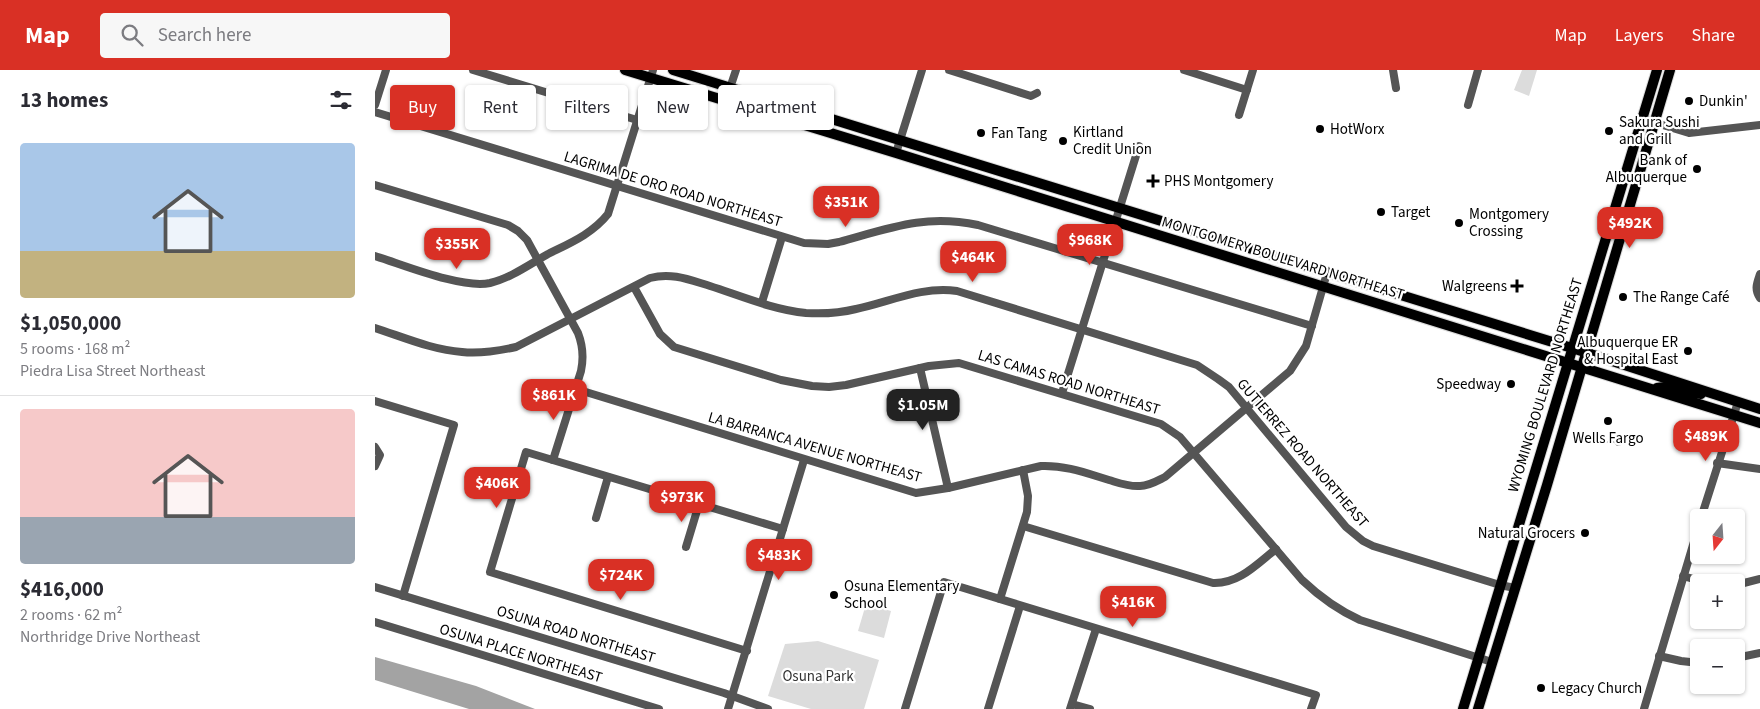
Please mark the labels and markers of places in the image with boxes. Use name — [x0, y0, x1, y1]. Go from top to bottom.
place label: Dunkin' — [1699, 91, 1748, 112]
marker: Dunkin' — [1683, 95, 1695, 107]
place label: Sakura Sushi and Grill — [1619, 112, 1700, 150]
place label: HotWorx — [1330, 119, 1385, 140]
place label: Kirtland Credit Union — [1073, 122, 1152, 160]
place label: Fan Tang — [991, 123, 1047, 144]
marker: HotWorx — [1314, 123, 1326, 135]
marker: Sakura Sushi and Grill — [1603, 125, 1615, 137]
marker: Fan Tang — [975, 127, 987, 139]
marker: Kirtland Credit Union — [1057, 135, 1069, 147]
place label: Bank of Albuquerque — [1606, 150, 1688, 188]
marker: Bank of Albuquerque — [1691, 163, 1703, 175]
place label: PHS Montgomery — [1164, 171, 1273, 192]
marker: PHS Montgomery — [1146, 174, 1160, 188]
pin: $351K — [811, 186, 881, 228]
place label: Target — [1391, 202, 1430, 223]
place label: Montgomery Crossing — [1469, 204, 1549, 242]
marker: Target — [1375, 206, 1387, 218]
pin: $492K — [1595, 206, 1665, 249]
marker: Montgomery Crossing — [1453, 217, 1465, 229]
pin: $968K — [1055, 224, 1125, 266]
pin: $355K — [422, 228, 492, 270]
pin: $464K — [938, 240, 1008, 283]
place label: Walgreens — [1442, 276, 1507, 297]
marker: Walgreens — [1511, 280, 1523, 292]
place label: The Range Café — [1633, 287, 1729, 308]
marker: The Range Café — [1617, 291, 1629, 303]
place label: Albuquerque ER & Hospital East — [1577, 332, 1678, 370]
marker: Albuquerque ER & Hospital East — [1682, 345, 1694, 357]
place label: Speedway — [1436, 374, 1501, 395]
pin: $861K — [519, 378, 589, 421]
marker: Speedway — [1505, 378, 1517, 390]
pin: $1.05M — [882, 388, 964, 431]
marker: Wells Fargo — [1602, 415, 1614, 427]
pin: $489K — [1671, 420, 1741, 462]
place label: Wells Fargo — [1572, 428, 1644, 449]
pin: $406K — [462, 466, 532, 509]
pin: $973K — [647, 480, 717, 523]
place label: Natural Grocers — [1478, 523, 1575, 544]
marker: Natural Grocers — [1579, 527, 1591, 539]
pin: $483K — [744, 538, 814, 581]
pin: $724K — [586, 558, 656, 601]
place label: Osuna Elementary School — [844, 576, 959, 614]
pin: $416K — [1098, 586, 1168, 628]
marker: Osuna Elementary School — [828, 589, 840, 601]
place label: Legacy Church — [1551, 678, 1642, 699]
marker: Legacy Church — [1535, 682, 1547, 694]

